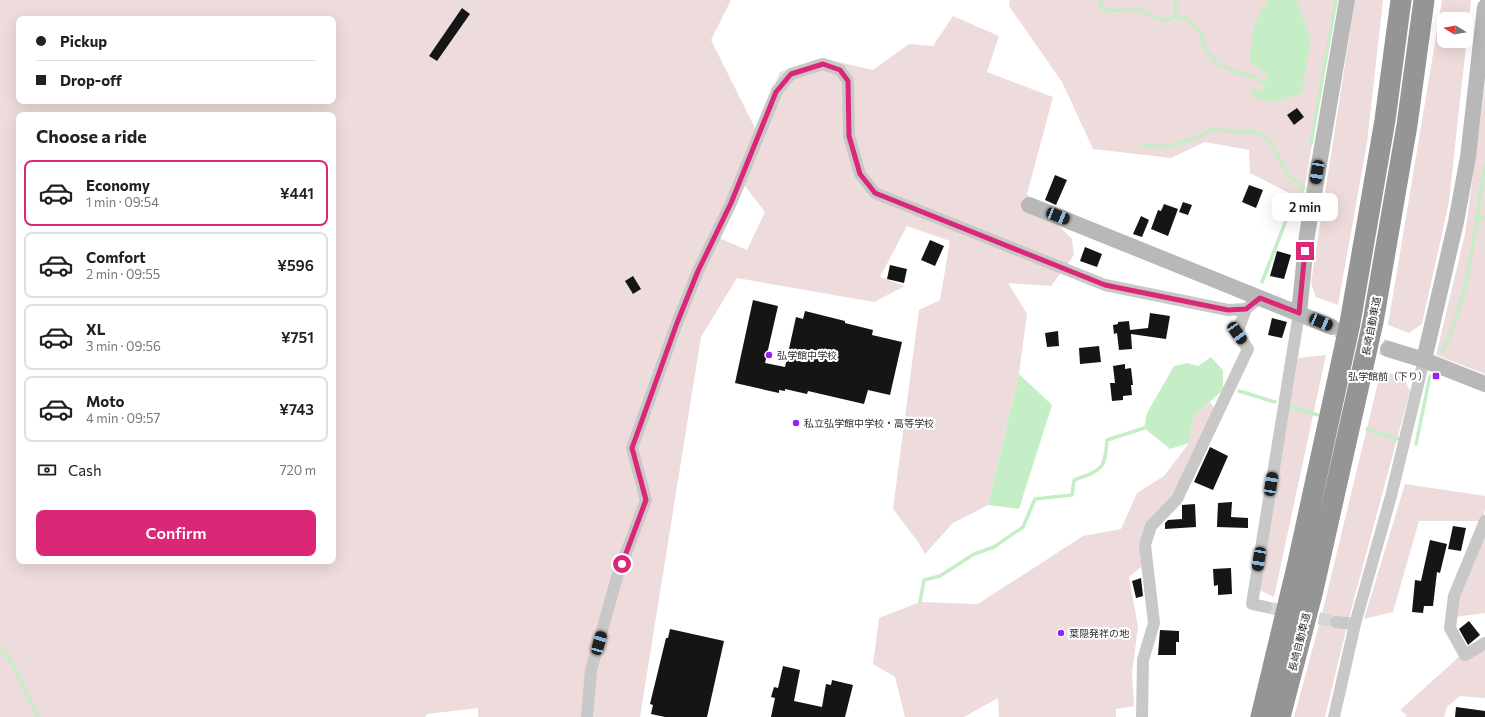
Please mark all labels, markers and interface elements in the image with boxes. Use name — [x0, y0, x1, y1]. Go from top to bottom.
north arrow — [1437, 12, 1473, 48]
map controls — [1437, 12, 1473, 48]
text: Pickup — [60, 32, 107, 50]
text: Drop-off — [60, 71, 122, 89]
text: Choose a ride — [36, 125, 147, 147]
car — [1309, 159, 1325, 185]
icon: car — [38, 175, 74, 211]
text: Economy — [86, 176, 150, 194]
text: ¥441 — [280, 184, 314, 202]
callout: 2 min — [1272, 193, 1338, 221]
text: 1 min · 09:54 — [86, 194, 159, 210]
text: 2 min — [1289, 199, 1321, 215]
car — [1045, 206, 1071, 226]
route end — [1296, 242, 1314, 260]
icon: car — [38, 247, 74, 283]
text: Comfort — [86, 248, 146, 266]
text: ¥596 — [277, 256, 314, 274]
text: 2 min · 09:55 — [86, 266, 160, 282]
street label: 長崎自動車道 — [1359, 295, 1383, 357]
car — [1308, 312, 1334, 332]
icon: car — [38, 319, 74, 355]
text: XL — [86, 320, 105, 338]
car — [1225, 320, 1249, 346]
text: ¥751 — [281, 328, 314, 346]
text: 3 min · 09:56 — [86, 338, 161, 354]
place label: 弘学館中学校 — [777, 349, 837, 361]
marker: 弘学館中学校 — [764, 350, 774, 360]
place label: 弘学館前（下り） — [1348, 370, 1428, 382]
marker: 弘学館前（下り） — [1431, 371, 1441, 381]
icon: car — [38, 391, 74, 427]
text: Moto — [86, 392, 125, 410]
text: ¥743 — [279, 400, 314, 418]
text: 4 min · 09:57 — [86, 410, 160, 426]
place label: 私立弘学館中学校・高等学校 — [804, 417, 934, 429]
marker: 私立弘学館中学校・高等学校 — [791, 418, 801, 428]
icon: cash — [36, 459, 58, 481]
text: Cash — [68, 461, 102, 479]
text: 720 m — [280, 462, 316, 478]
car — [1263, 471, 1279, 497]
button: Confirm — [36, 510, 316, 556]
car — [1251, 546, 1267, 572]
route start — [613, 555, 631, 573]
street label: 長崎自動車道 — [1286, 611, 1312, 673]
place label: 葉隠発祥の地 — [1069, 627, 1130, 639]
marker: 葉隠発祥の地 — [1056, 628, 1066, 638]
car — [590, 630, 608, 656]

